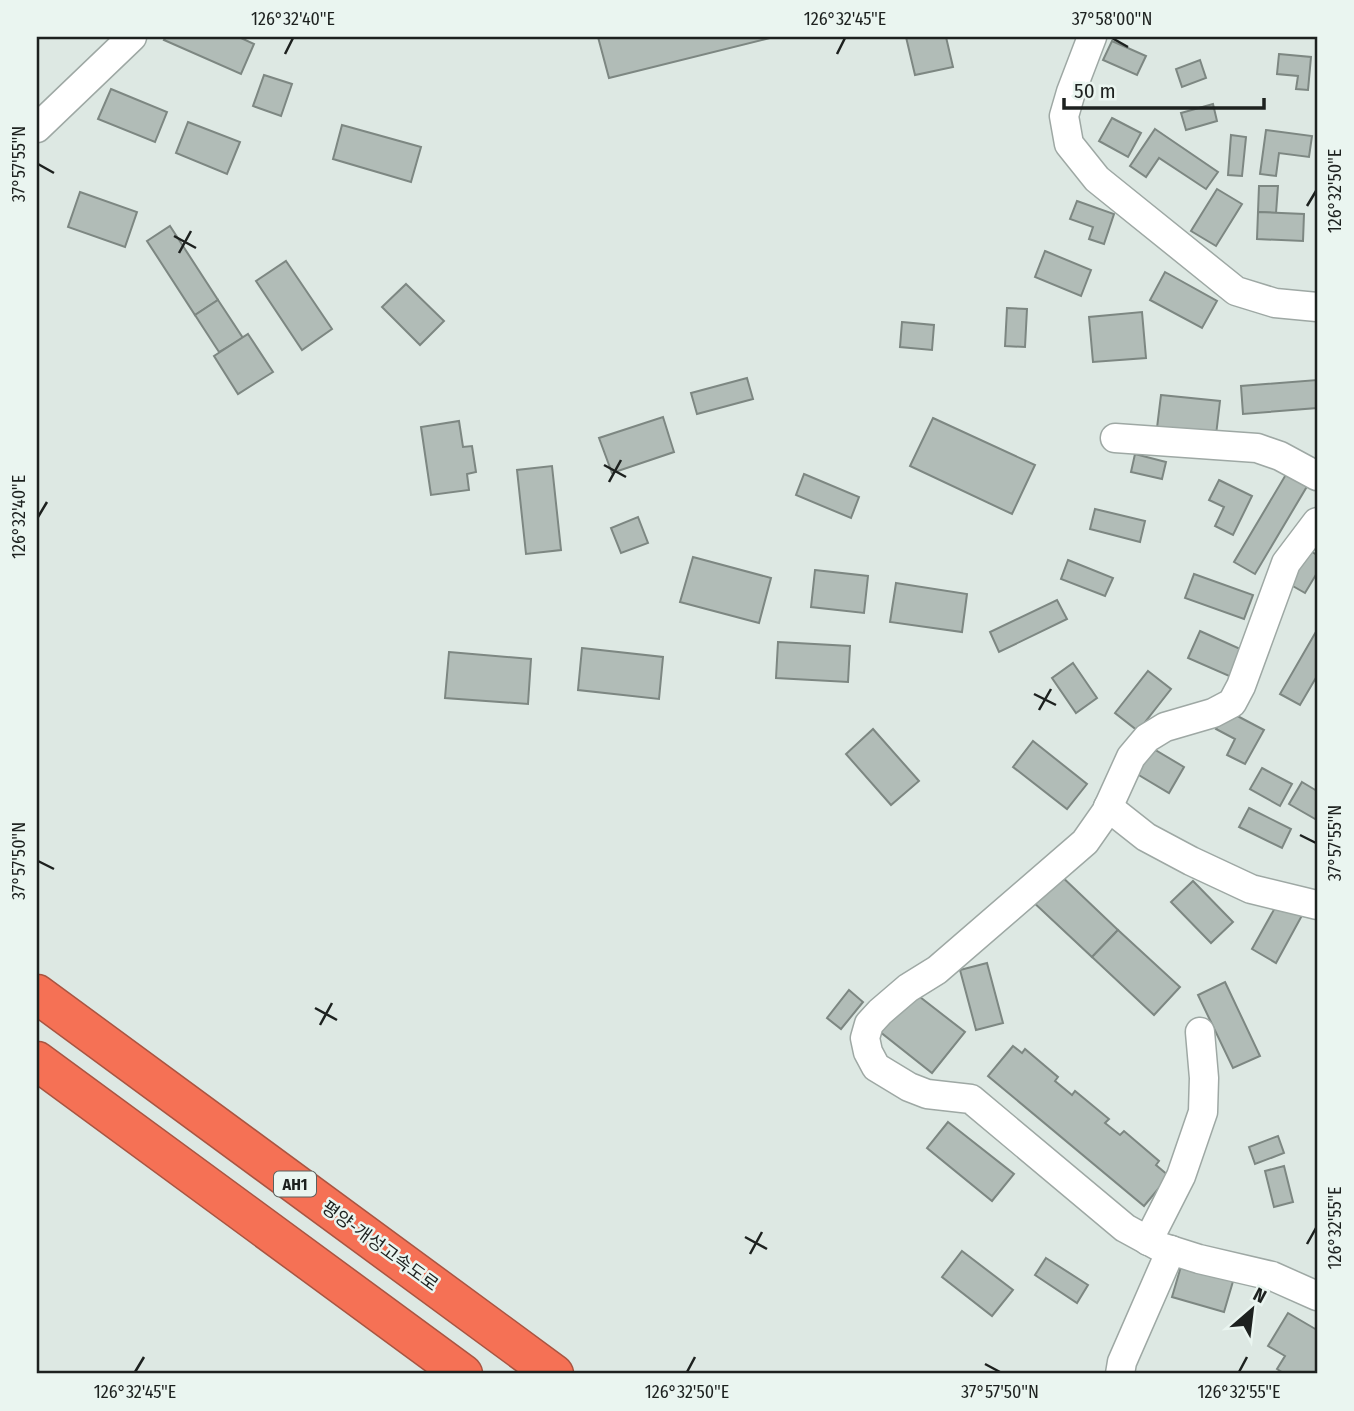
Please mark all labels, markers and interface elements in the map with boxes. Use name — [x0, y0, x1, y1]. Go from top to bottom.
text: 126°32'40"E — [251, 8, 335, 30]
text: 126°32'45"E — [804, 8, 886, 30]
text: 37°58'00"N — [1072, 8, 1152, 30]
scale bar — [1064, 66, 1263, 110]
text: 50 m — [1074, 78, 1116, 104]
text: 37°57'55"N — [8, 126, 30, 202]
text: 126°32'50"E — [1324, 149, 1346, 233]
text: 126°32'40"E — [8, 475, 30, 559]
text: 37°57'55"N — [1324, 805, 1346, 881]
text: 37°57'50"N — [8, 822, 30, 900]
road number: AH1 — [274, 1172, 316, 1196]
text: 126°32'55"E — [1324, 1187, 1346, 1269]
street label: 평양-개성고속도로 — [317, 1196, 443, 1296]
north arrow — [1218, 1274, 1288, 1344]
text: N — [1249, 1283, 1270, 1308]
text: 126°32'45"E — [94, 1381, 176, 1403]
text: 126°32'50"E — [645, 1381, 729, 1403]
text: 37°57'50"N — [961, 1381, 1039, 1403]
text: 126°32'55"E — [1198, 1381, 1280, 1403]

